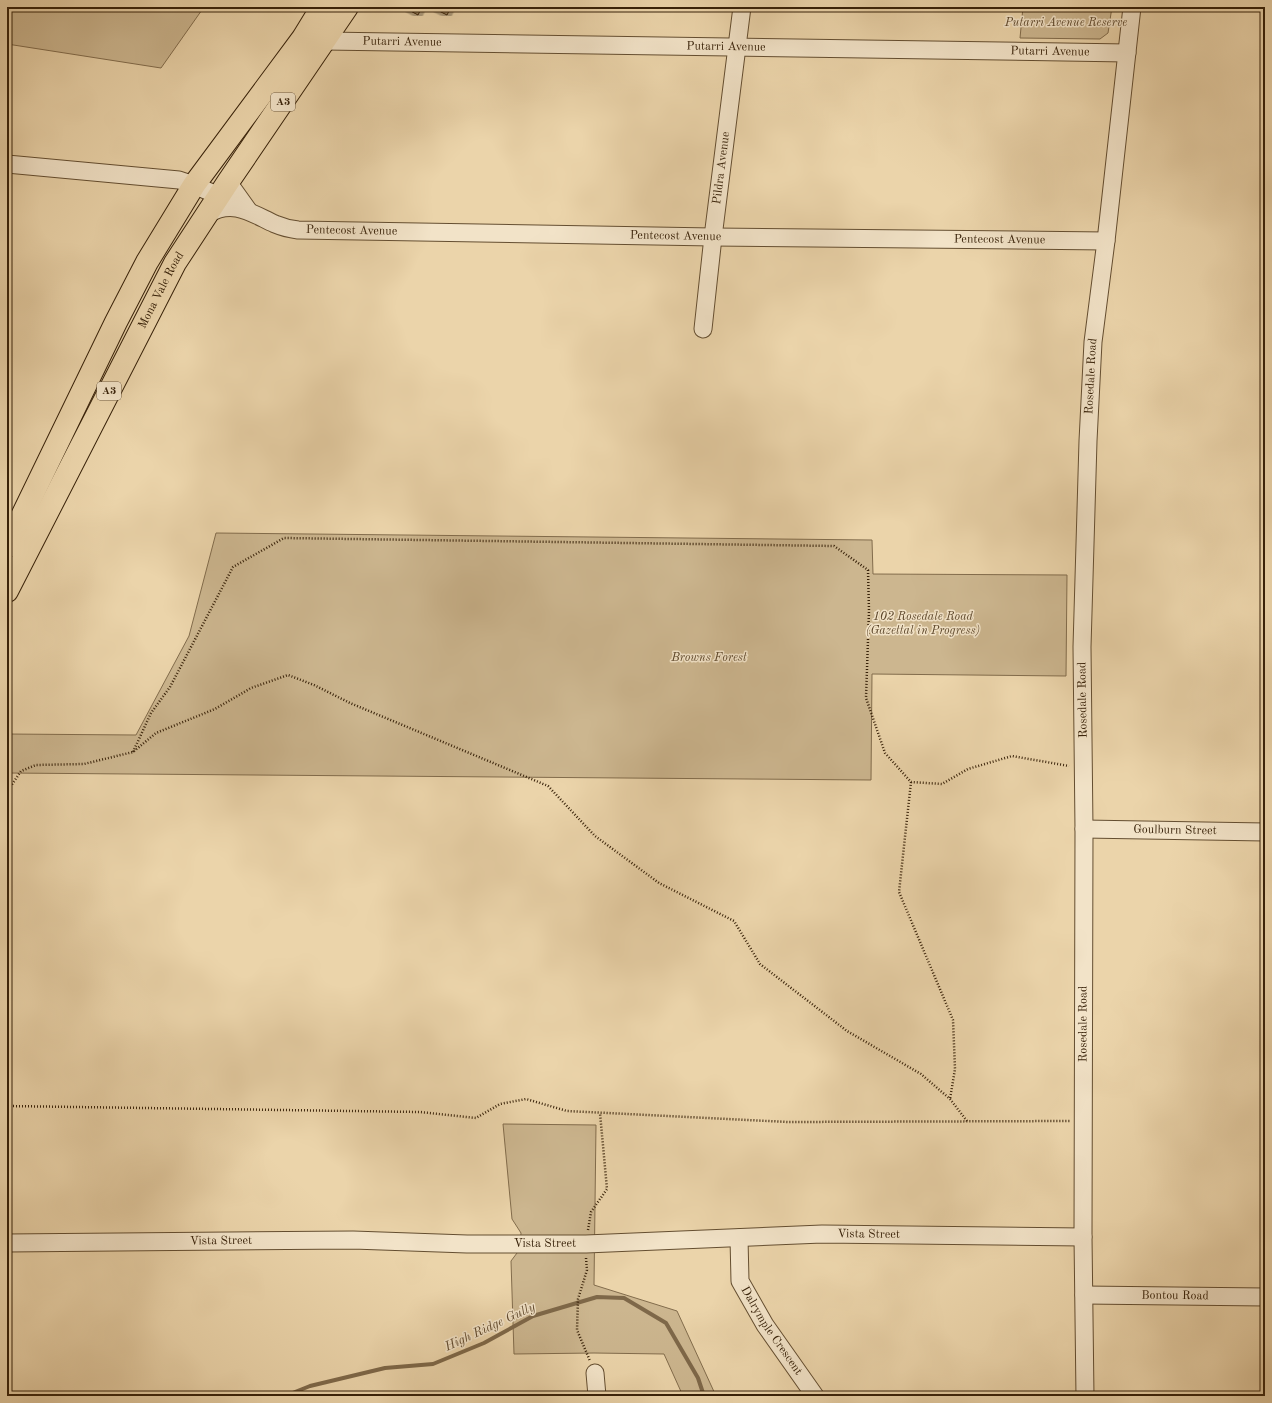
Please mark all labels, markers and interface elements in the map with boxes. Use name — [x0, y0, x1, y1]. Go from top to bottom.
park label: Putarri Avenue Reserve — [1004, 17, 1127, 29]
street label: Putarri Avenue — [362, 36, 442, 49]
street label: Putarri Avenue — [686, 40, 766, 54]
street label: Putarri Avenue — [1010, 45, 1090, 58]
road number: A3 — [271, 93, 295, 111]
street label: Pildra Avenue — [711, 130, 732, 205]
street label: Pentecost Avenue — [306, 224, 398, 238]
street label: Pentecost Avenue — [630, 230, 722, 243]
street label: Pentecost Avenue — [954, 233, 1046, 246]
street label: Mona Vale Road — [136, 250, 187, 331]
street label: Rosedale Road — [1083, 337, 1099, 415]
road number: A3 — [97, 382, 121, 400]
park label: 102 Rosedale Road (Gazettal in Progress) — [866, 611, 980, 637]
park label: Browns Forest — [670, 652, 747, 664]
street label: Rosedale Road — [1076, 662, 1090, 738]
street label: Goulburn Street — [1133, 824, 1217, 837]
street label: Rosedale Road — [1077, 986, 1090, 1062]
street label: Vista Street — [837, 1228, 900, 1241]
street label: Vista Street — [190, 1235, 252, 1247]
street label: Vista Street — [514, 1238, 576, 1250]
street label: Dalrymple Crescent — [738, 1285, 804, 1377]
street label: Bontou Road — [1141, 1290, 1209, 1302]
water label: High Ridge Gully — [442, 1300, 538, 1354]

